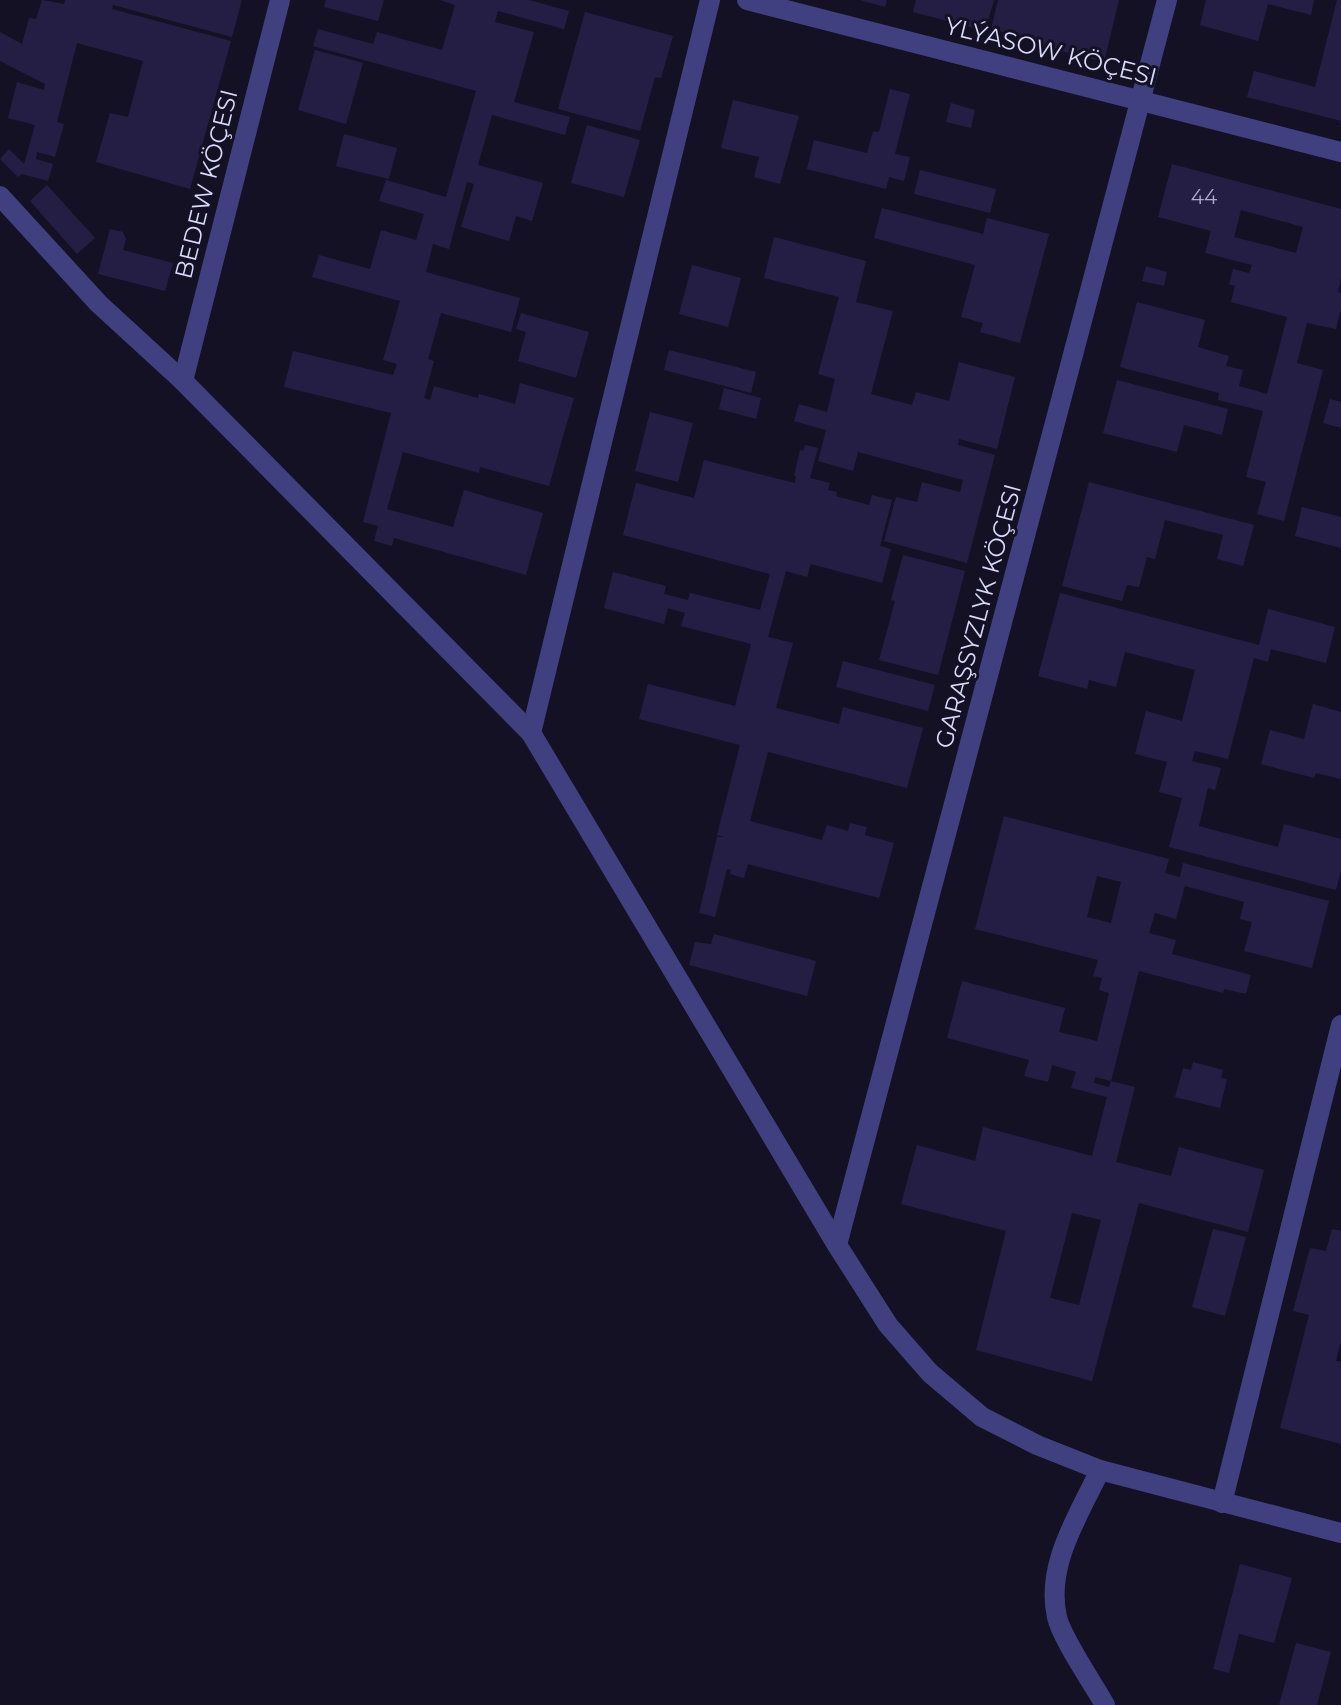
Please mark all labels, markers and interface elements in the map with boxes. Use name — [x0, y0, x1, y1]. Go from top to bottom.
street label: YLÝASOW KÖÇESI — [942, 11, 1160, 91]
street label: BEDEW KÖÇESI — [168, 86, 244, 282]
house number: 44 — [1191, 185, 1217, 209]
street label: GARAŞSYZLYK KÖÇESI — [929, 481, 1027, 751]

